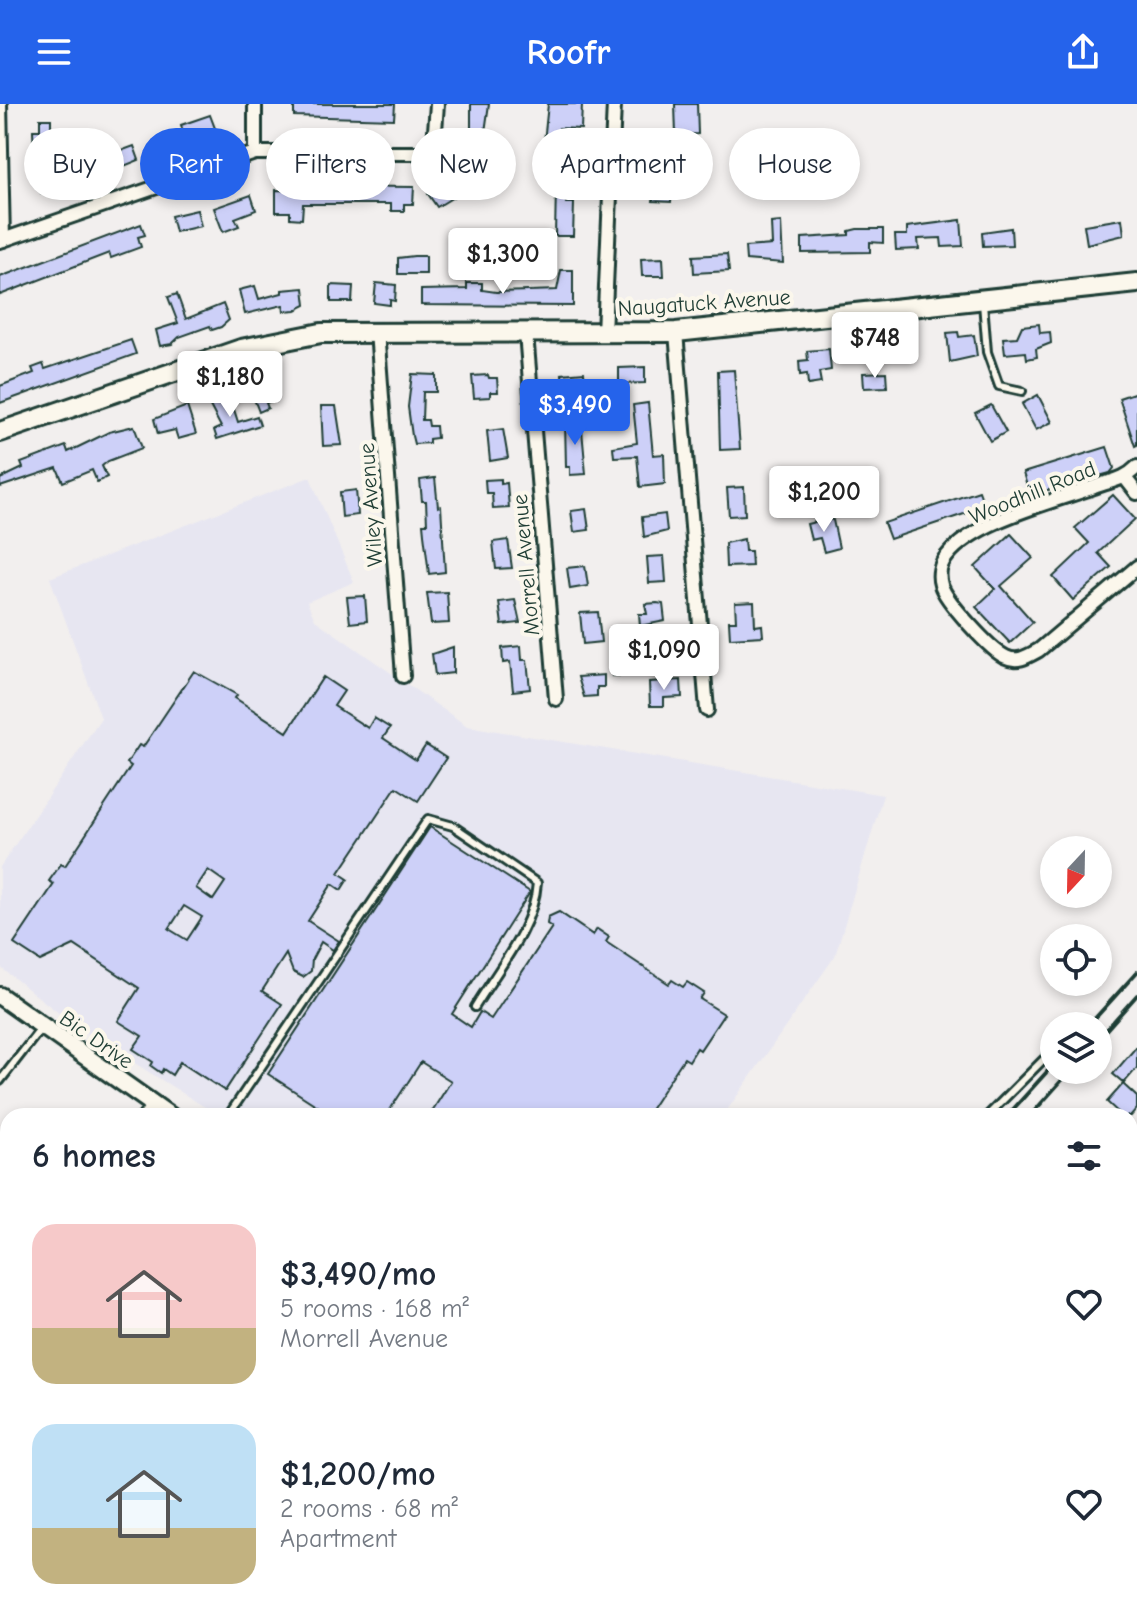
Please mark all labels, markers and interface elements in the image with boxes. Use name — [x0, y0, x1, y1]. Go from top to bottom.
icon: menu — [32, 30, 76, 74]
icon: share — [1061, 30, 1105, 74]
text: Roofr — [526, 32, 611, 73]
chip: Buy — [24, 128, 124, 200]
chip: Rent — [140, 128, 250, 200]
chip: Filters — [266, 128, 395, 200]
chip: New — [411, 128, 516, 200]
chip: Apartment — [532, 128, 713, 200]
chip: House — [729, 128, 860, 200]
pin: $1,300 — [438, 228, 568, 296]
text: $1,300 — [466, 239, 540, 269]
street label: Naugatuck Avenue — [617, 284, 791, 322]
pin: $748 — [828, 312, 922, 380]
text: $748 — [850, 323, 900, 353]
pin: $1,180 — [165, 351, 295, 419]
text: $1,180 — [195, 362, 265, 392]
pin: $3,490 — [510, 379, 640, 447]
text: $3,490 — [538, 390, 612, 420]
street label: Wiley Avenue — [354, 442, 388, 568]
street label: Woodhill Road — [965, 456, 1100, 530]
pin: $1,200 — [759, 466, 889, 534]
text: $1,200 — [787, 477, 861, 507]
street label: Morrell Avenue — [507, 493, 545, 637]
pin: $1,090 — [599, 624, 729, 692]
text: $1,090 — [627, 635, 701, 665]
north arrow — [1040, 836, 1112, 908]
map controls — [1040, 836, 1112, 1084]
button: locate — [1040, 924, 1112, 996]
street label: Bic Drive — [55, 1005, 138, 1075]
button: layers — [1040, 1012, 1112, 1084]
icon: filters — [1062, 1134, 1106, 1178]
text: 6 homes — [32, 1136, 156, 1176]
text: $3,490/mo — [280, 1254, 436, 1294]
icon: home — [96, 1256, 192, 1352]
icon: heart — [1062, 1282, 1106, 1326]
text: 5 rooms · 168 m² — [280, 1294, 469, 1324]
text: Morrell Avenue — [280, 1324, 448, 1354]
text: $1,200/mo — [280, 1454, 436, 1494]
icon: home — [96, 1456, 192, 1552]
icon: heart — [1062, 1482, 1106, 1526]
text: 2 rooms · 68 m² — [280, 1494, 458, 1524]
text: Apartment — [280, 1524, 396, 1554]

